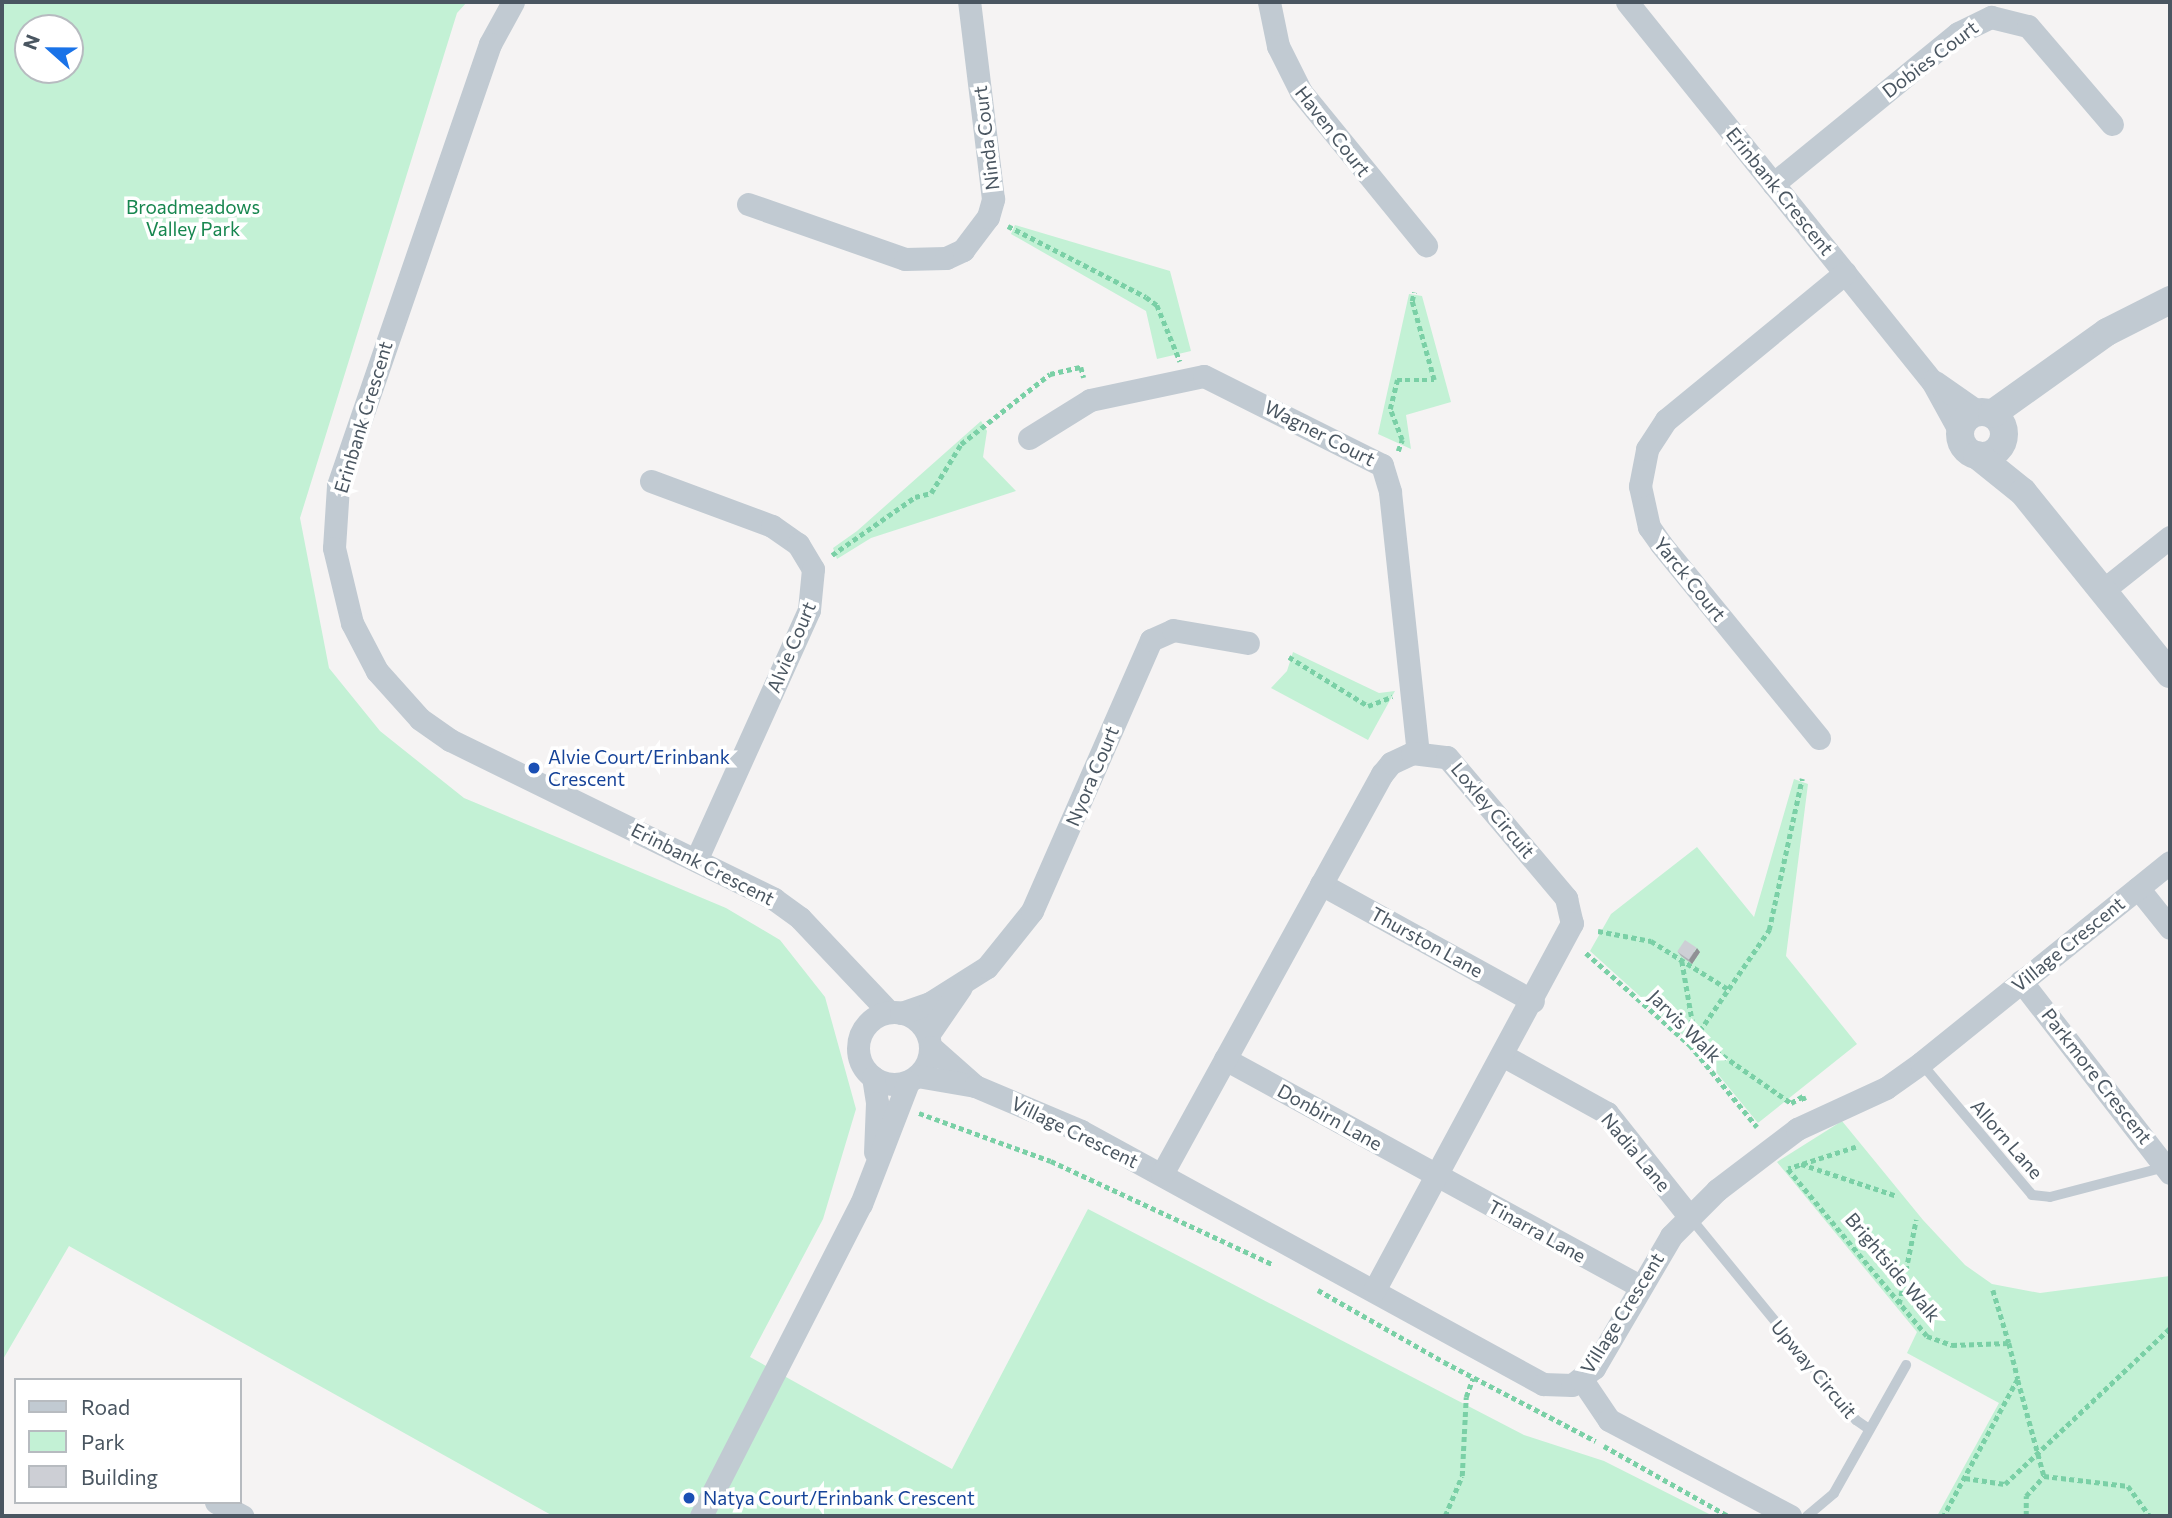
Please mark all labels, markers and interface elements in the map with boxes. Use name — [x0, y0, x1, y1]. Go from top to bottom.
north arrow — [14, 14, 84, 84]
street label: Dobies Court — [1878, 16, 1982, 102]
text: N — [18, 31, 44, 53]
street label: Haven Court — [1291, 81, 1375, 181]
street label: Ninda Court — [968, 85, 1004, 191]
street label: Erinbank Crescent — [1722, 123, 1838, 259]
park label: Broadmeadows Valley Park — [126, 196, 260, 240]
street label: Erinbank Crescent — [329, 338, 397, 496]
street label: Wagner Court — [1261, 395, 1379, 471]
street label: Yarck Court — [1649, 532, 1731, 626]
street label: Alvie Court — [762, 598, 820, 696]
street label: Nyora Court — [1061, 723, 1123, 829]
place label: Alvie Court/Erinbank Crescent — [548, 746, 730, 790]
street label: Loxley Circuit — [1446, 758, 1540, 862]
marker: Alvie Court/Erinbank Crescent — [526, 760, 542, 776]
street label: Erinbank Crescent — [628, 818, 778, 910]
street label: Village Crescent — [2007, 892, 2129, 996]
street label: Thurston Lane — [1367, 902, 1487, 982]
street label: Jarvis Walk — [1644, 985, 1726, 1067]
street label: Parkmore Crescent — [2037, 1004, 2157, 1148]
street label: Donbirn Lane — [1274, 1079, 1386, 1155]
street label: Village Crescent — [1008, 1091, 1142, 1173]
street label: Allorn Lane — [1966, 1095, 2048, 1183]
street label: Nadia Lane — [1597, 1108, 1675, 1196]
street label: Tinarra Lane — [1484, 1195, 1590, 1267]
street label: Brightside Walk — [1841, 1208, 1945, 1326]
street label: Village Crescent — [1576, 1248, 1668, 1378]
street label: Upway Circuit — [1766, 1315, 1862, 1423]
legend — [14, 1378, 242, 1504]
text: Road — [81, 1394, 130, 1419]
text: Park — [81, 1429, 125, 1454]
text: Building — [81, 1464, 158, 1489]
place label: Natya Court/Erinbank Crescent — [703, 1487, 975, 1509]
marker: Natya Court/Erinbank Crescent — [681, 1490, 697, 1506]

